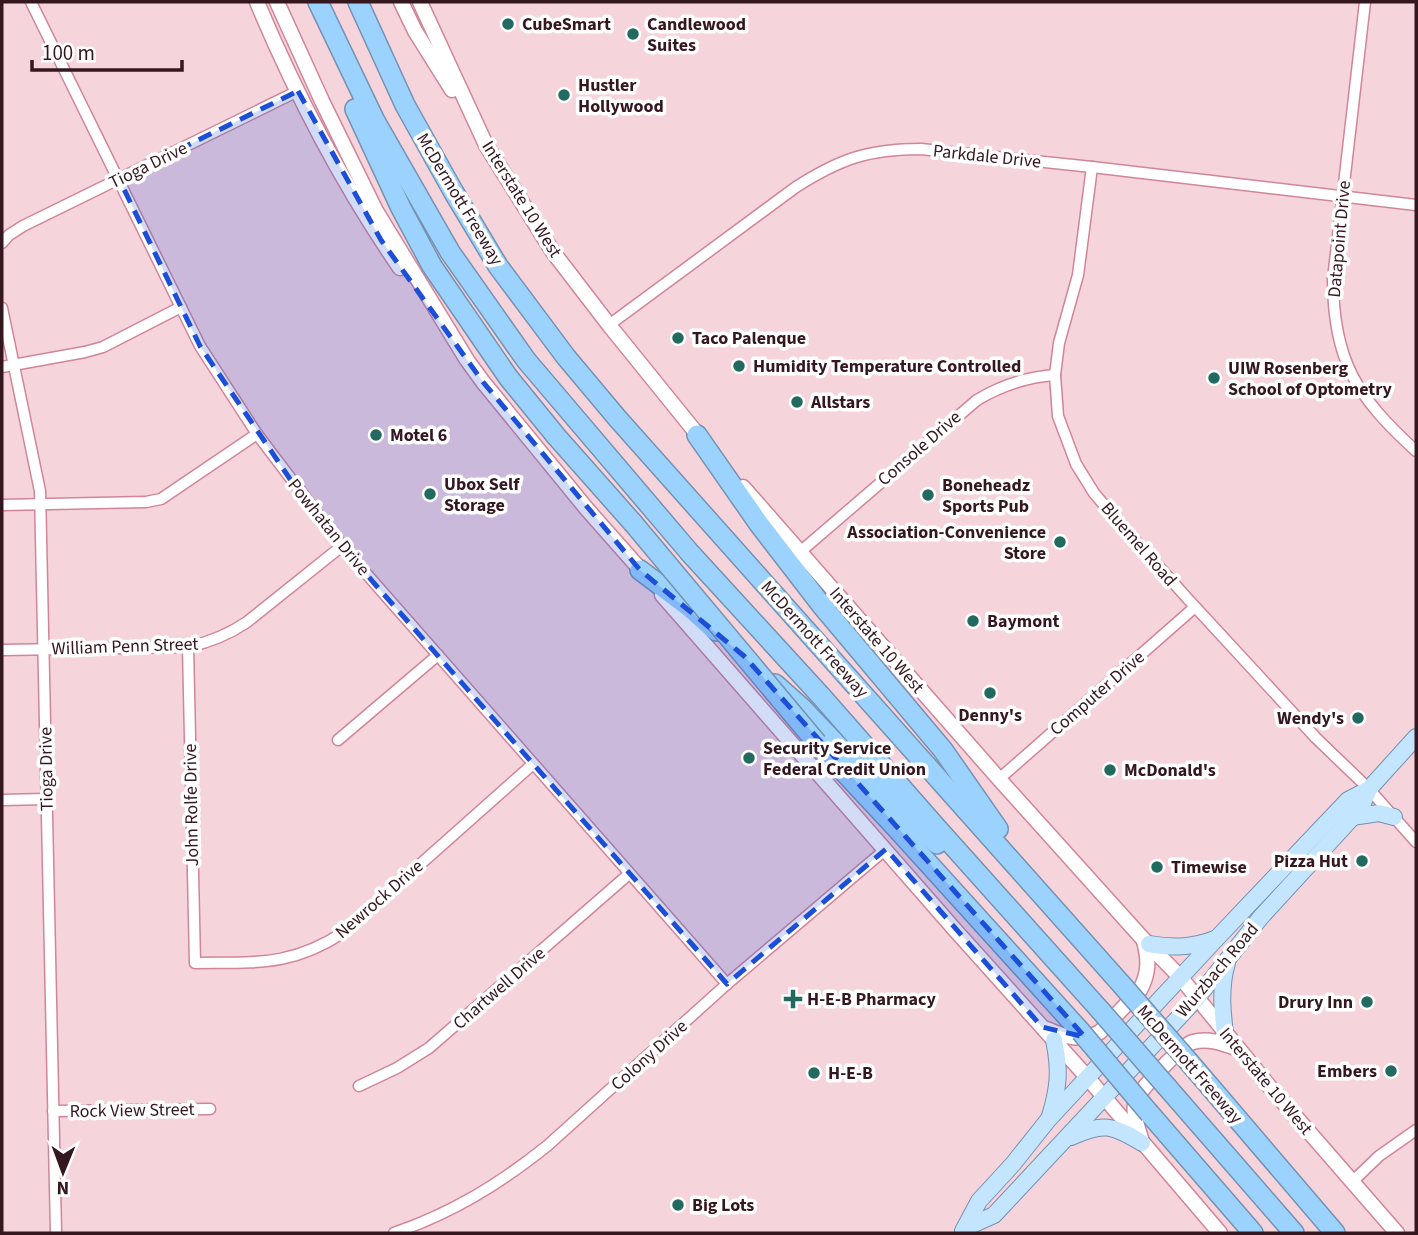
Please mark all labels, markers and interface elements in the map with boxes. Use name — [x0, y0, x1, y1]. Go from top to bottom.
place label: CubeSmart — [522, 12, 611, 37]
place label: Candlewood Suites — [647, 12, 746, 58]
marker: CubeSmart — [500, 16, 516, 32]
marker: Candlewood Suites — [625, 26, 641, 42]
scale bar — [32, 28, 182, 72]
text: 100 m — [42, 38, 95, 68]
place label: Hustler Hollywood — [578, 73, 664, 119]
marker: Hustler Hollywood — [556, 87, 572, 103]
street label: McDermott Freeway — [410, 128, 509, 271]
street label: Tioga Drive — [105, 136, 192, 195]
street label: Interstate 10 West — [476, 136, 568, 262]
street label: Parkdale Drive — [932, 138, 1042, 175]
street label: Datapoint Drive — [1322, 179, 1357, 299]
place label: Taco Palenque — [692, 326, 806, 351]
marker: Taco Palenque — [670, 330, 686, 346]
place label: Humidity Temperature Controlled — [753, 354, 1021, 379]
place label: UIW Rosenberg School of Optometry — [1228, 356, 1393, 402]
marker: Humidity Temperature Controlled — [731, 358, 747, 374]
marker: UIW Rosenberg School of Optometry — [1206, 370, 1222, 386]
place label: Allstars — [810, 390, 870, 415]
marker: Allstars — [789, 394, 805, 410]
street label: Console Drive — [872, 405, 967, 492]
place label: Motel 6 — [390, 423, 447, 448]
marker: Motel 6 — [368, 427, 384, 443]
place label: Ubox Self Storage — [444, 472, 520, 518]
street label: Powhatan Drive — [282, 473, 376, 581]
place label: Boneheadz Sports Pub — [942, 473, 1030, 519]
marker: Ubox Self Storage — [422, 486, 438, 502]
marker: Boneheadz Sports Pub — [920, 487, 936, 503]
street label: Bluemel Road — [1095, 497, 1182, 592]
place label: Association-Convenience Store — [846, 520, 1046, 566]
marker: Association-Convenience Store — [1052, 534, 1068, 550]
street label: McDermott Freeway — [755, 575, 875, 704]
street label: Interstate 10 West — [823, 582, 930, 699]
place label: Baymont — [987, 609, 1059, 634]
marker: Baymont — [965, 613, 981, 629]
street label: William Penn Street — [51, 631, 199, 662]
street label: Computer Drive — [1044, 645, 1150, 742]
marker: Denny's — [982, 685, 998, 701]
place label: Denny's — [958, 703, 1022, 728]
place label: Wendy's — [1277, 706, 1344, 731]
marker: Wendy's — [1350, 710, 1366, 726]
street label: Tioga Drive — [33, 727, 60, 811]
place label: Security Service Federal Credit Union — [763, 736, 926, 782]
street label: John Rolfe Drive — [178, 743, 205, 867]
marker: Security Service Federal Credit Union — [741, 750, 757, 766]
place label: McDonald's — [1124, 758, 1216, 783]
marker: McDonald's — [1102, 762, 1118, 778]
place label: Pizza Hut — [1274, 849, 1348, 874]
marker: Pizza Hut — [1354, 853, 1370, 869]
street label: Newrock Drive — [330, 854, 429, 945]
place label: Timewise — [1171, 855, 1247, 880]
marker: Timewise — [1149, 859, 1165, 875]
street label: Wurzbach Road — [1170, 918, 1264, 1023]
street label: Chartwell Drive — [448, 941, 551, 1036]
place label: H-E-B Pharmacy — [807, 987, 936, 1012]
place label: Drury Inn — [1278, 990, 1353, 1015]
marker: H-E-B Pharmacy — [785, 991, 801, 1007]
marker: Drury Inn — [1359, 994, 1375, 1010]
street label: McDermott Freeway — [1131, 999, 1249, 1130]
street label: Colony Drive — [606, 1014, 693, 1097]
street label: Interstate 10 West — [1213, 1022, 1318, 1140]
place label: Embers — [1317, 1059, 1377, 1084]
place label: H-E-B — [828, 1061, 873, 1086]
marker: Embers — [1383, 1063, 1399, 1079]
marker: H-E-B — [806, 1065, 822, 1081]
street label: Rock View Street — [69, 1097, 195, 1124]
north arrow — [28, 1137, 98, 1207]
text: N — [56, 1174, 69, 1201]
place label: Big Lots — [692, 1193, 754, 1218]
marker: Big Lots — [670, 1197, 686, 1213]

